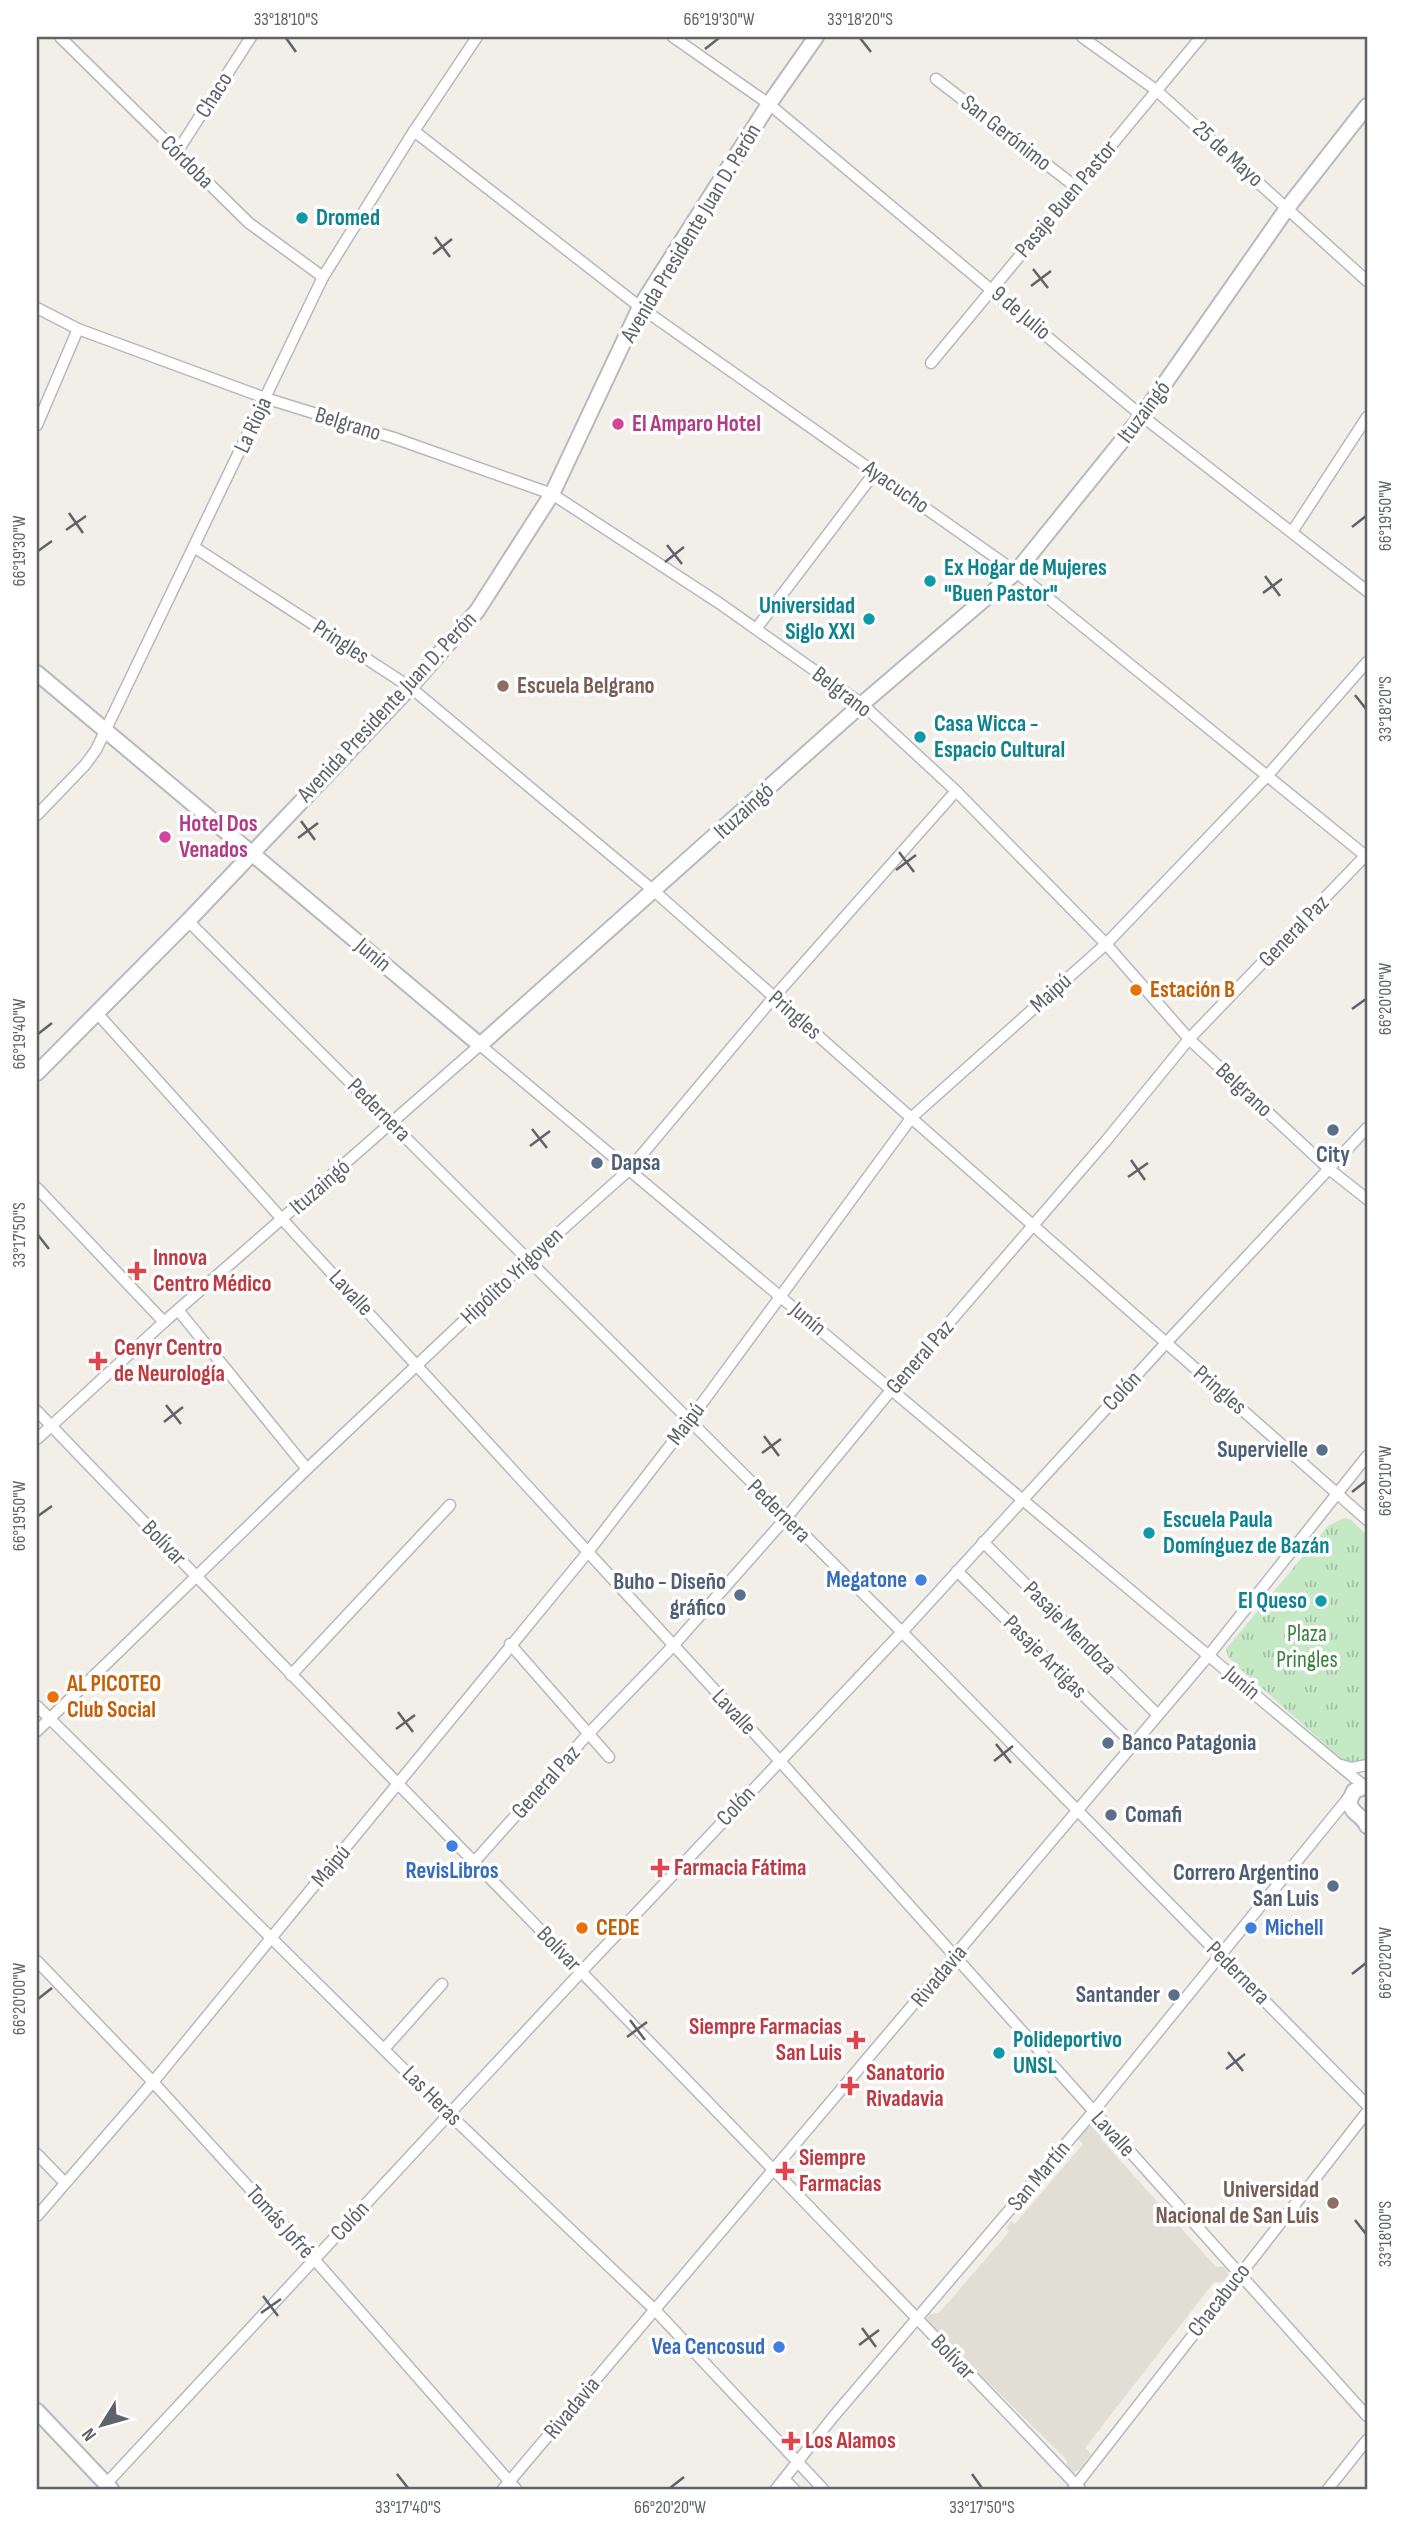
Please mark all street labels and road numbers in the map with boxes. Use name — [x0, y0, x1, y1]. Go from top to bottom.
street label: Chaco — [189, 67, 239, 123]
street label: San Gerónimo — [955, 89, 1057, 177]
street label: 25 de Mayo — [1187, 115, 1269, 193]
street label: Avenida Presidente Juan D. Perón — [614, 119, 767, 348]
street label: Córdoba — [154, 129, 220, 195]
street label: Pasaje Buen Pastor — [1009, 134, 1123, 263]
street label: 9 de Julio — [985, 280, 1057, 346]
street label: Ituzaingó — [1111, 375, 1177, 449]
street label: La Rioja — [228, 393, 278, 457]
street label: Belgrano — [312, 401, 384, 447]
street label: Ayacucho — [857, 454, 934, 520]
street label: Avenida Presidente Juan D. Perón — [291, 606, 483, 809]
street label: Pringles — [308, 614, 374, 670]
street label: Belgrano — [807, 661, 877, 723]
street label: Ituzaingó — [708, 777, 780, 845]
street label: General Paz — [1253, 889, 1335, 973]
street label: Junín — [349, 931, 397, 978]
street label: Maipú — [1025, 967, 1077, 1019]
street label: Pringles — [763, 984, 827, 1046]
street label: Belgrano — [1210, 1057, 1278, 1123]
street label: Pedernera — [341, 1072, 417, 1148]
street label: Ituzaingó — [284, 1153, 356, 1221]
street label: Hipólito Yrigoyen — [455, 1221, 569, 1331]
street label: Lavalle — [323, 1264, 379, 1322]
street label: Junín — [784, 1295, 832, 1342]
street label: General Paz — [880, 1314, 960, 1400]
street label: Pringles — [1188, 1359, 1252, 1421]
street label: Colón — [1097, 1365, 1147, 1417]
street label: Maipú — [661, 1397, 711, 1451]
street label: Pedernera — [741, 1473, 817, 1549]
street label: Bolívar — [136, 1514, 193, 1572]
street label: Pasaje Mendoza — [1017, 1575, 1123, 1681]
street label: Pasaje Artigas — [997, 1609, 1093, 1705]
street label: Junín — [1218, 1659, 1266, 1706]
street label: Lavalle — [706, 1683, 762, 1741]
street label: General Paz — [506, 1739, 586, 1825]
street label: Colón — [711, 1780, 761, 1832]
street label: Maipú — [306, 1839, 356, 1893]
street label: Bolívar — [531, 1920, 588, 1978]
street label: Pedernera — [1200, 1935, 1276, 2011]
street label: Rivadavia — [905, 1939, 973, 2013]
street label: Las Heras — [396, 2060, 468, 2132]
street label: Lavalle — [1085, 2105, 1141, 2163]
street label: San Martín — [1002, 2135, 1076, 2217]
street label: Tomás Jofré — [240, 2179, 320, 2265]
street label: Colón — [325, 2195, 375, 2247]
street label: Chacabuco — [1182, 2258, 1256, 2342]
street label: Bolívar — [925, 2328, 982, 2386]
street label: Rivadavia — [538, 2371, 606, 2445]

